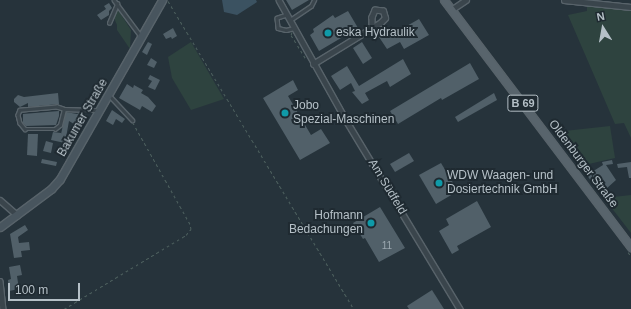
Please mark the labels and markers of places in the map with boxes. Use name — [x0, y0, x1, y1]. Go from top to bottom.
place label: eska Hydraulik — [336, 26, 415, 40]
marker: eska Hydraulik — [323, 28, 333, 38]
place label: Jobo Spezial-Maschinen — [293, 99, 394, 127]
marker: Jobo Spezial-Maschinen — [280, 108, 290, 118]
place label: WDW Waagen- und Dosiertechnik GmbH — [447, 169, 558, 197]
marker: WDW Waagen- und Dosiertechnik GmbH — [434, 178, 444, 188]
place label: Hofmann Bedachungen — [289, 209, 363, 237]
marker: Hofmann Bedachungen — [366, 218, 376, 228]

